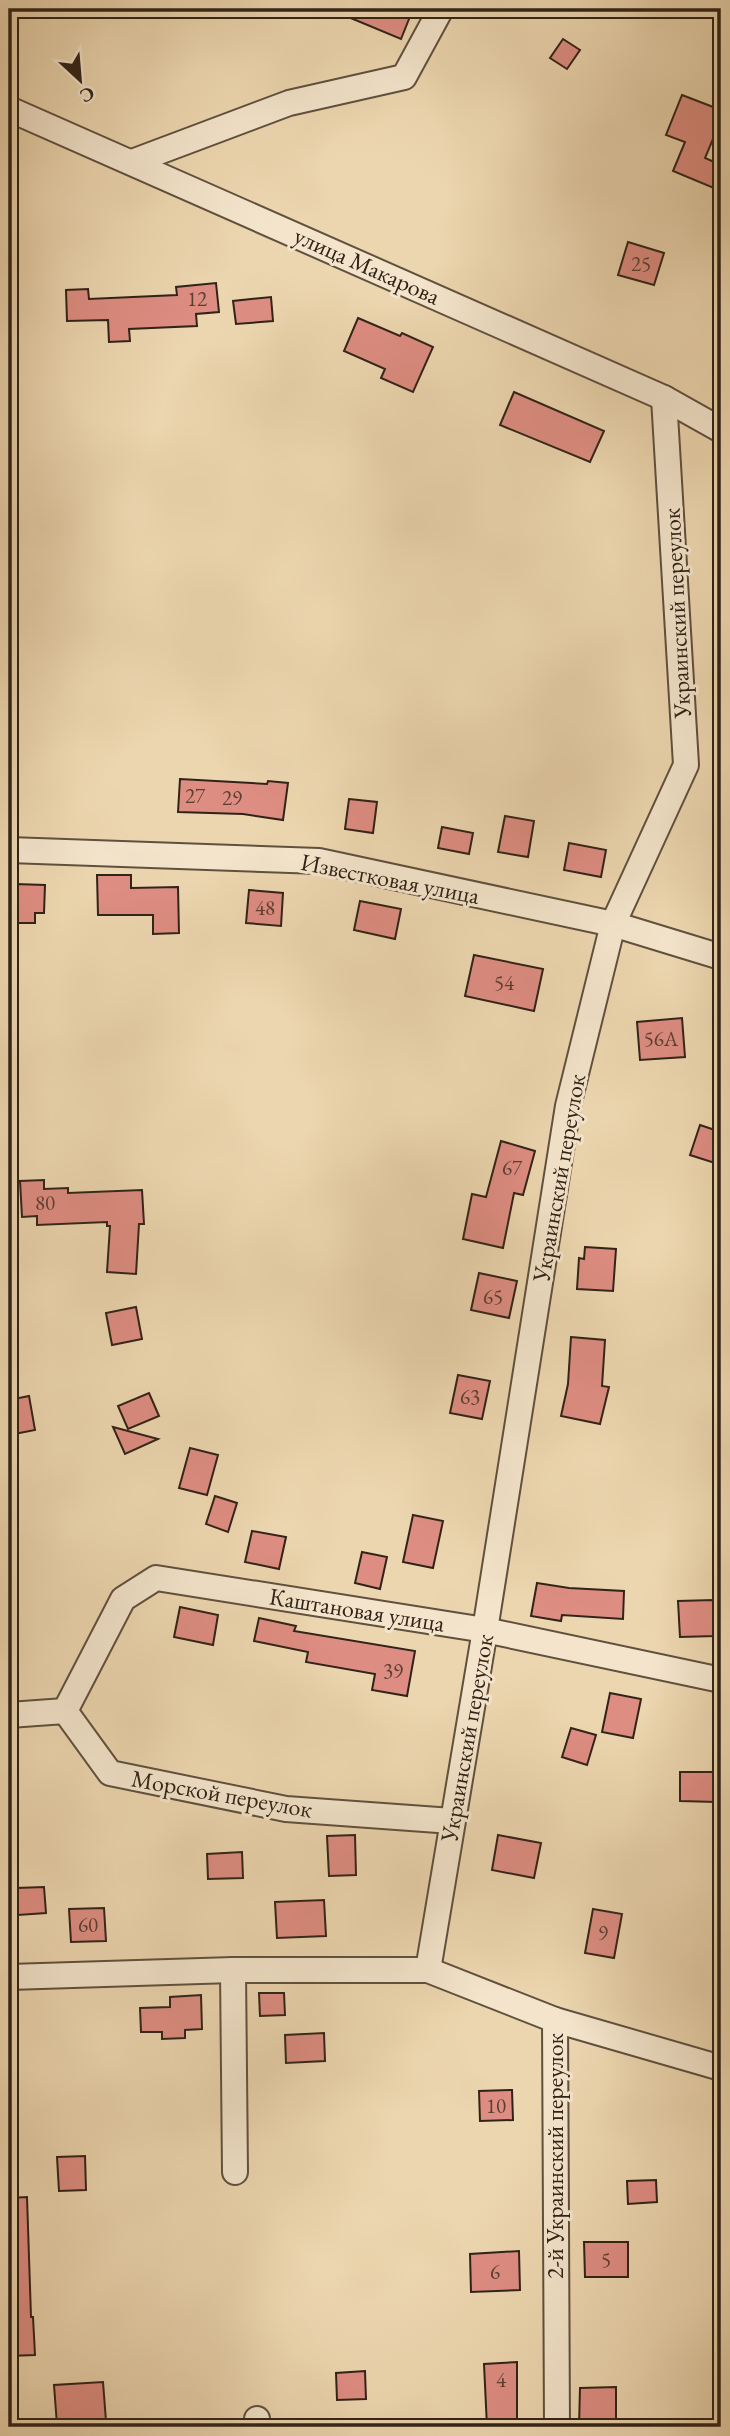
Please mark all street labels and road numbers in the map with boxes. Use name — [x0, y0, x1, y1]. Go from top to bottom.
street label: улица Макарова — [289, 220, 445, 312]
street label: Украинский переулок — [655, 507, 698, 720]
street label: Известковая улица — [298, 846, 483, 911]
street label: Украинский переулок — [525, 1071, 592, 1285]
street label: Каштановая улица — [267, 1580, 447, 1639]
street label: Украинский переулок — [433, 1631, 500, 1845]
street label: Морской переулок — [129, 1762, 316, 1825]
street label: 2-й Украинский переулок — [539, 2032, 570, 2279]

